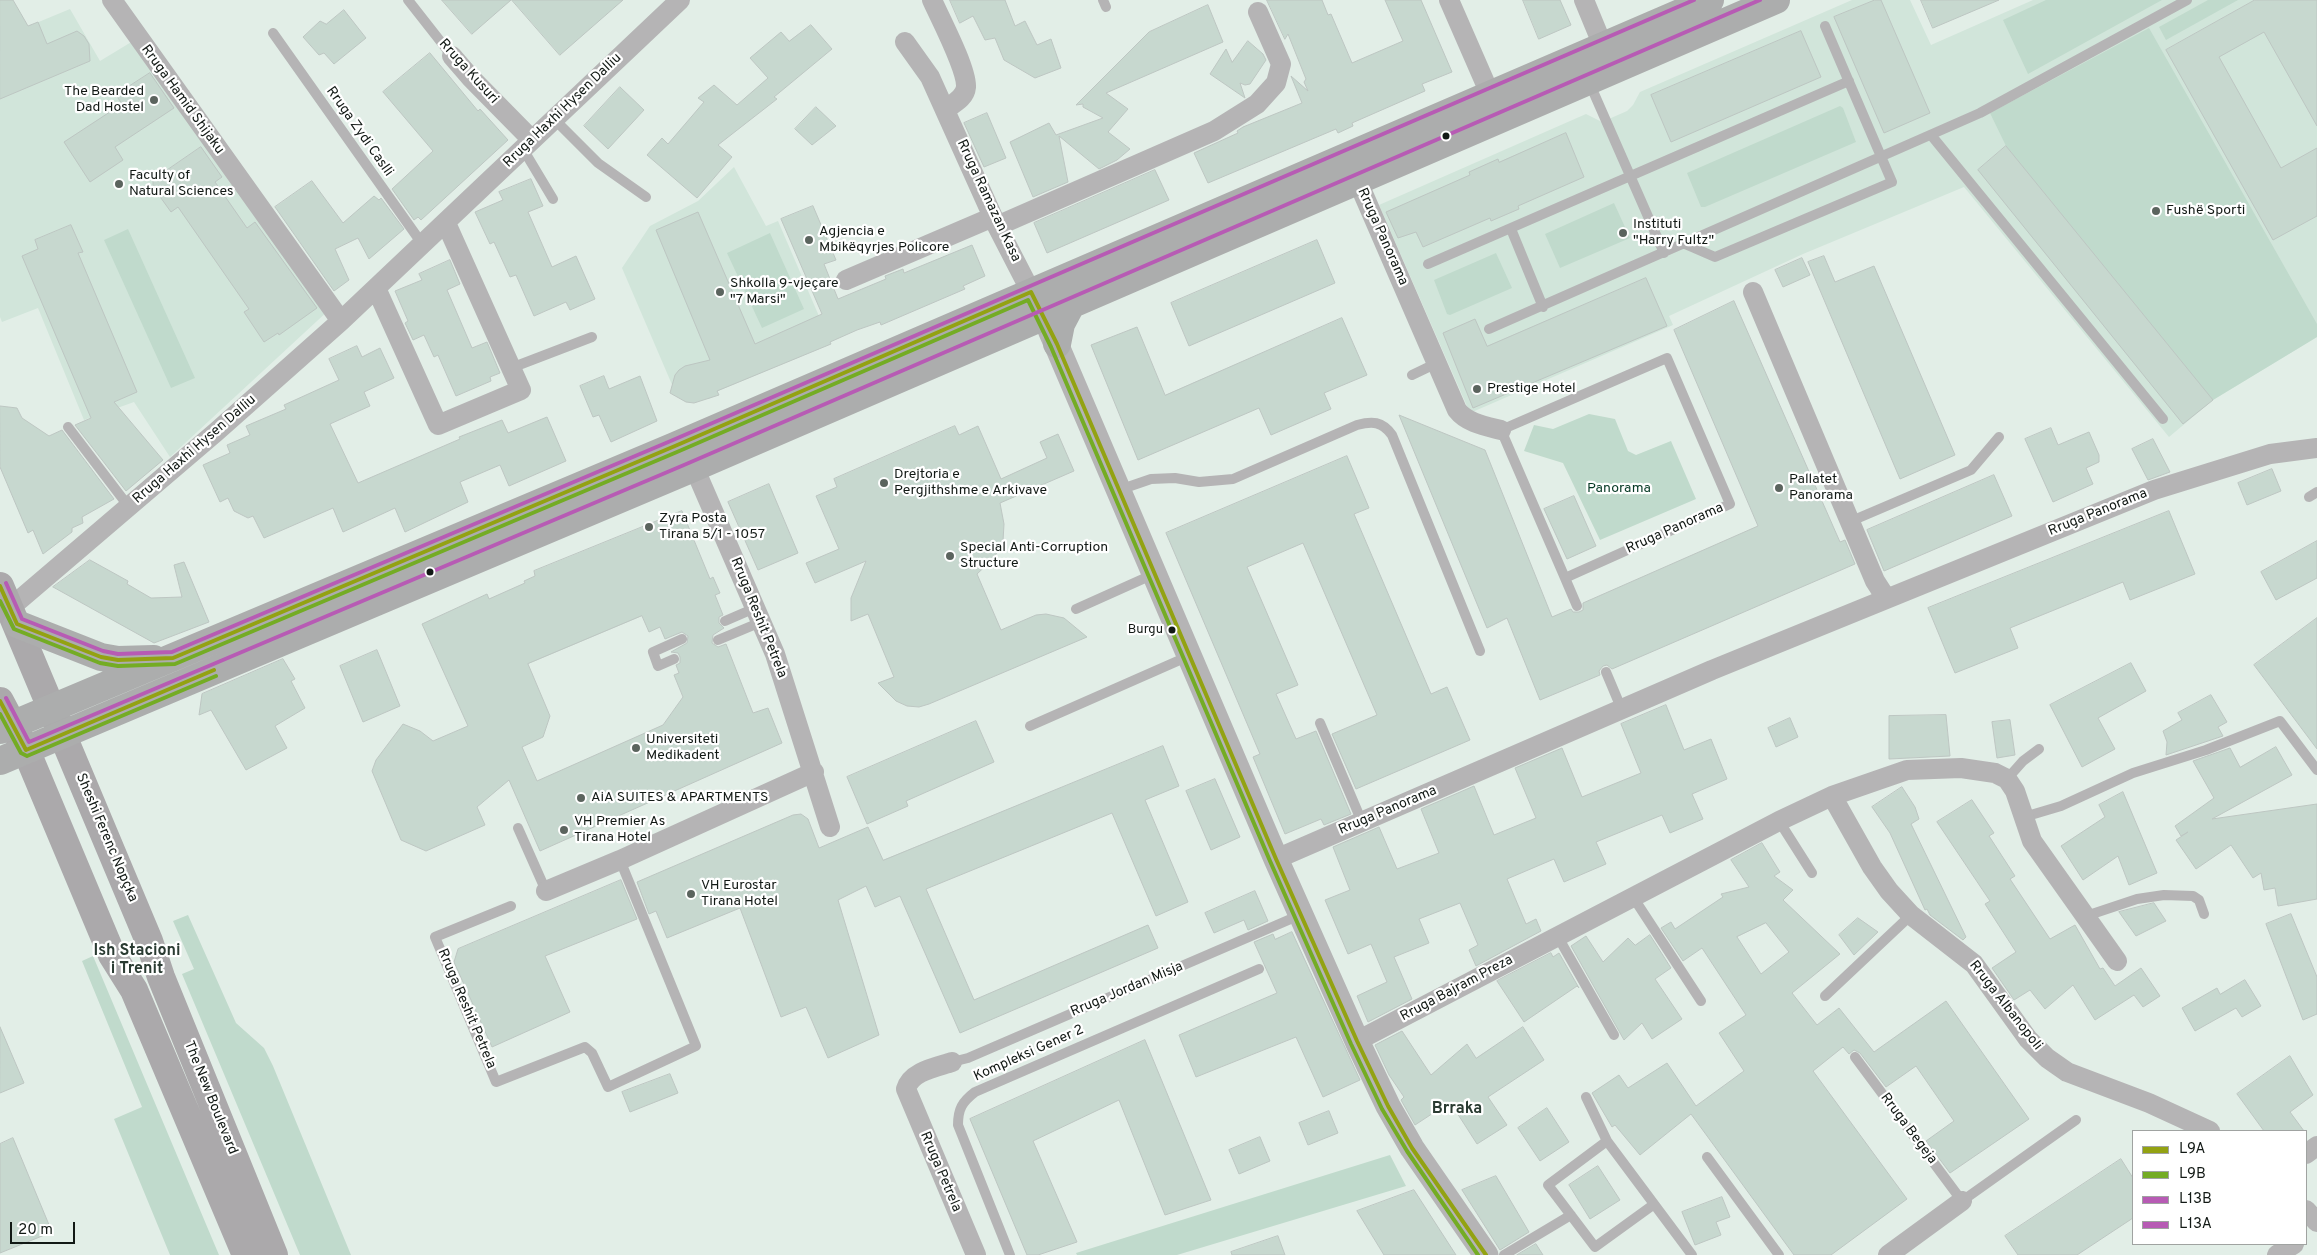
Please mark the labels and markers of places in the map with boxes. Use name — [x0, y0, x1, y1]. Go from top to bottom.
place label: The Bearded Dad Hostel — [64, 84, 144, 116]
marker: The Bearded Dad Hostel — [148, 94, 160, 106]
unlabelled marker — [1441, 131, 1451, 141]
place label: Faculty of Natural Sciences — [129, 168, 234, 200]
marker: Faculty of Natural Sciences — [113, 178, 125, 190]
place label: Fushë Sporti — [2166, 203, 2245, 219]
marker: Fushë Sporti — [2150, 205, 2162, 217]
place label: Instituti "Harry Fultz" — [1633, 217, 1714, 250]
place label: Agjencia e Mbikëqyrjes Policore — [819, 224, 949, 256]
marker: Instituti "Harry Fultz" — [1617, 227, 1629, 239]
marker: Agjencia e Mbikëqyrjes Policore — [803, 234, 815, 246]
place label: Shkolla 9-vjeçare "7 Marsi" — [730, 276, 839, 308]
marker: Shkolla 9-vjeçare "7 Marsi" — [714, 286, 726, 298]
place label: Prestige Hotel — [1487, 381, 1576, 397]
marker: Prestige Hotel — [1471, 383, 1483, 395]
place label: Drejtoria e Pergjithshme e Arkivave — [894, 467, 1047, 500]
place label: Pallatet Panorama — [1789, 472, 1853, 504]
marker: Drejtoria e Pergjithshme e Arkivave — [878, 477, 890, 489]
marker: Pallatet Panorama — [1773, 482, 1785, 494]
place label: Zyra Posta Tirana 5/1 - 1057 — [659, 511, 765, 544]
marker: Zyra Posta Tirana 5/1 - 1057 — [643, 521, 655, 533]
place label: Special Anti-Corruption Structure — [960, 540, 1108, 572]
marker: Special Anti-Corruption Structure — [944, 550, 956, 562]
unlabelled marker — [425, 567, 435, 577]
place label: Burgu — [1128, 622, 1163, 638]
marker: Burgu — [1167, 625, 1177, 635]
place label: Universiteti Medikadent — [646, 732, 720, 764]
marker: Universiteti Medikadent — [630, 742, 642, 754]
place label: AiA SUITES & APARTMENTS — [591, 790, 768, 806]
marker: AiA SUITES & APARTMENTS — [575, 792, 587, 804]
place label: VH Premier As Tirana Hotel — [574, 814, 665, 846]
marker: VH Premier As Tirana Hotel — [558, 824, 570, 836]
place label: VH Eurostar Tirana Hotel — [701, 878, 778, 910]
marker: VH Eurostar Tirana Hotel — [685, 888, 697, 900]

